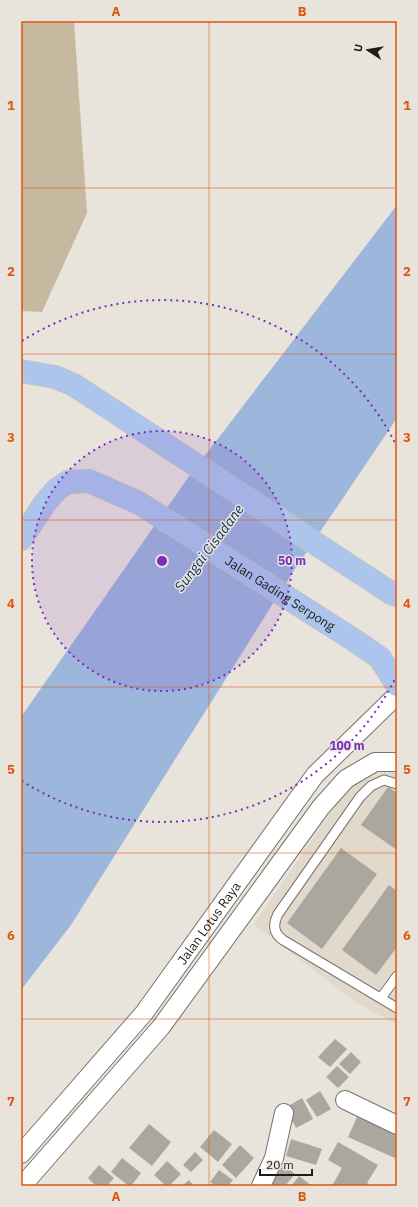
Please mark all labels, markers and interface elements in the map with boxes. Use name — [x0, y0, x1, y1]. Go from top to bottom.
text: A — [112, 3, 121, 20]
text: B — [298, 3, 307, 20]
north arrow — [348, 30, 388, 70]
text: U — [351, 43, 366, 53]
text: 1 — [7, 97, 15, 114]
text: 1 — [403, 97, 411, 114]
text: 2 — [7, 263, 15, 280]
text: 2 — [403, 263, 411, 280]
text: 3 — [7, 429, 15, 446]
text: 3 — [403, 429, 411, 446]
water label: Sungai Cisadane — [170, 501, 248, 595]
street label: Jalan Gading Serpong — [222, 552, 338, 635]
text: 50 m — [278, 553, 306, 568]
centre of rings — [155, 554, 169, 568]
text: 4 — [7, 595, 15, 612]
text: 4 — [403, 595, 411, 612]
text: 100 m — [329, 738, 365, 753]
text: 5 — [7, 761, 15, 778]
text: 5 — [403, 761, 411, 778]
street label: Jalan Lotus Raya — [174, 878, 245, 968]
text: 6 — [7, 927, 15, 944]
text: 6 — [403, 927, 411, 944]
text: 7 — [7, 1093, 15, 1110]
text: 7 — [403, 1093, 411, 1110]
scale bar — [260, 1151, 312, 1177]
text: 20 m — [266, 1157, 294, 1172]
text: A — [112, 1188, 121, 1205]
text: B — [298, 1188, 307, 1205]

